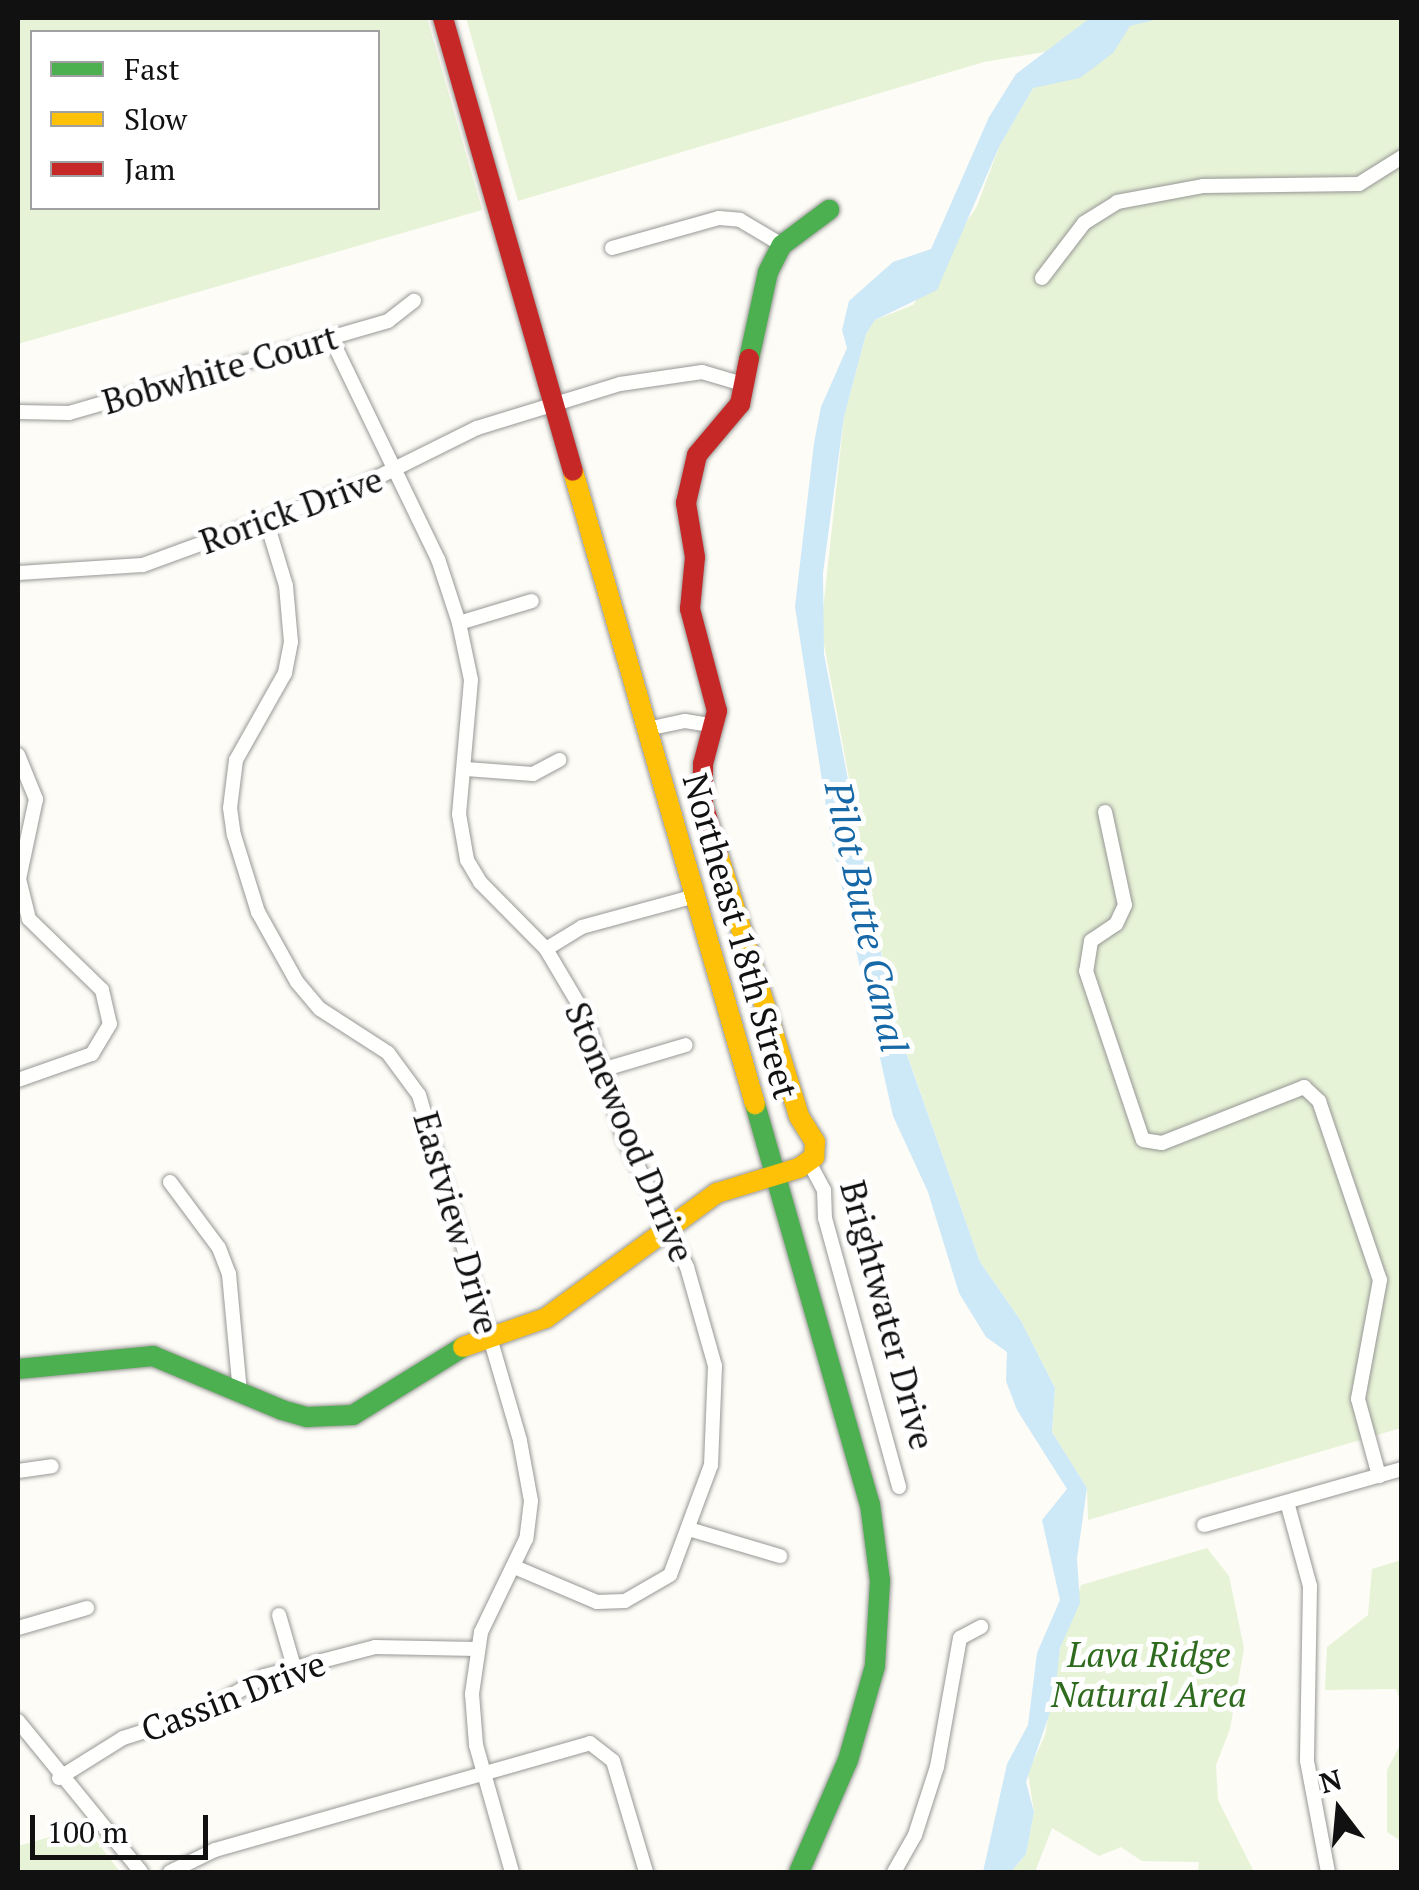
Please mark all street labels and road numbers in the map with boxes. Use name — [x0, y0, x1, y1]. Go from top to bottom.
street label: Bobwhite Court — [98, 315, 342, 423]
street label: Rorick Drive — [194, 458, 388, 562]
street label: Northeast 18th Street — [674, 768, 808, 1104]
street label: Stonewood Drrive — [556, 996, 704, 1268]
street label: Eastview Drive — [405, 1107, 509, 1339]
street label: Brightwater Drive — [832, 1176, 944, 1454]
street label: Cassin Drive — [135, 1642, 331, 1750]

